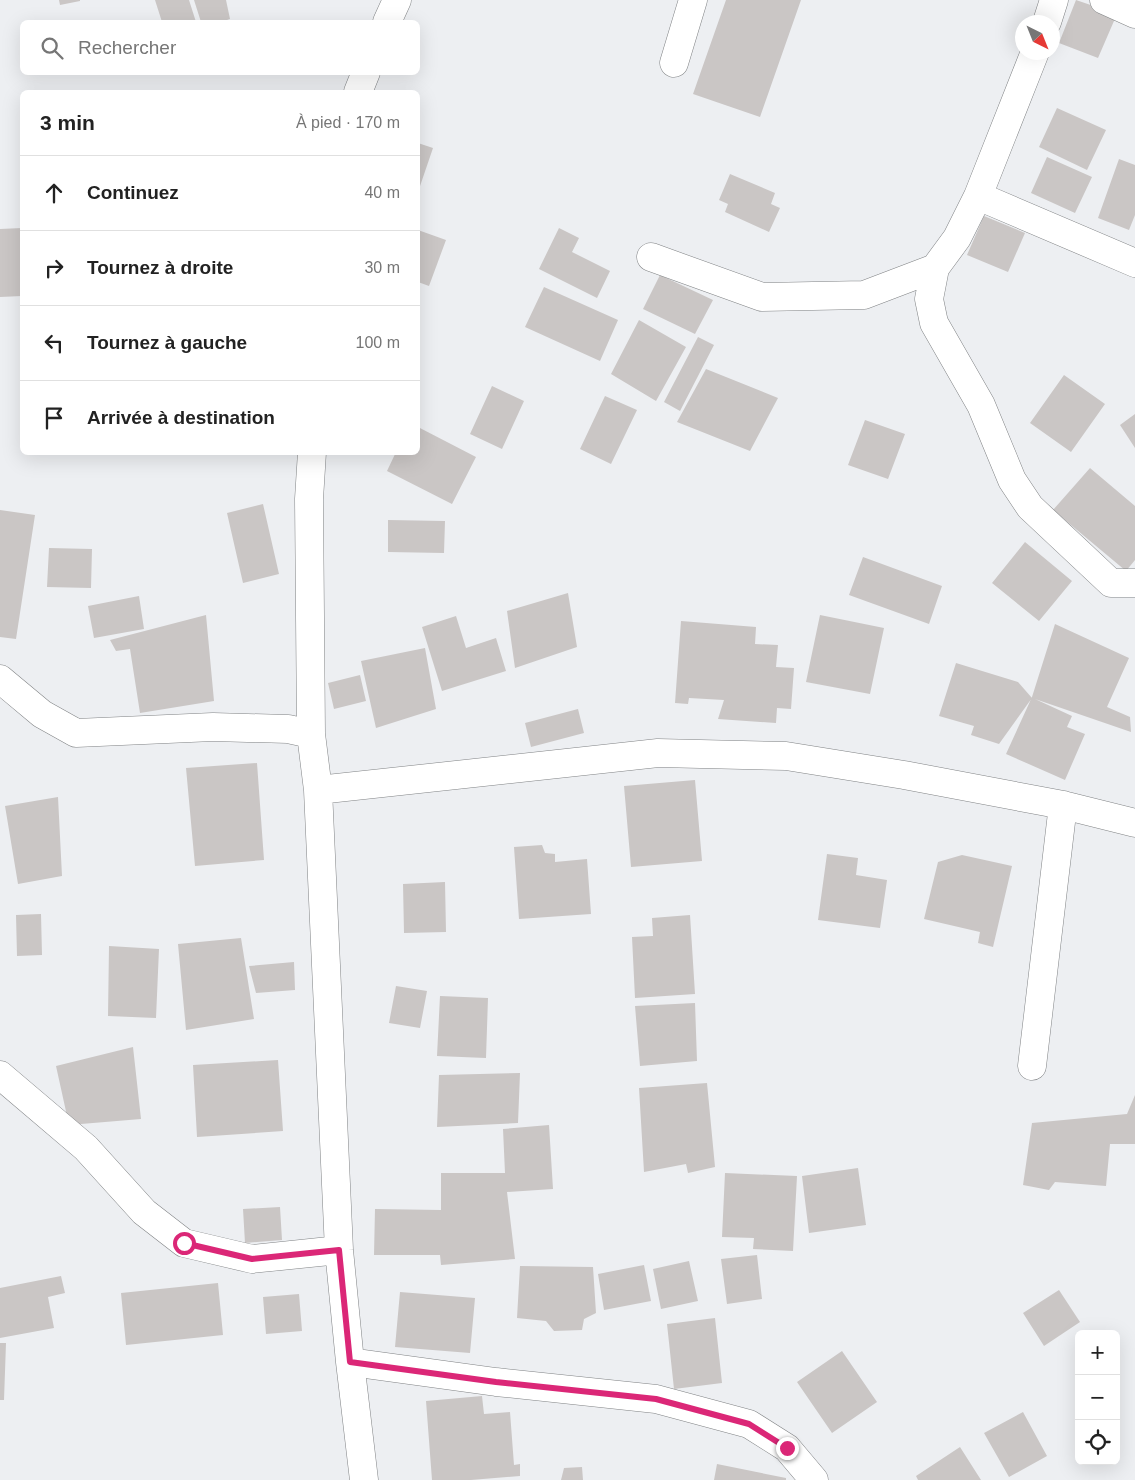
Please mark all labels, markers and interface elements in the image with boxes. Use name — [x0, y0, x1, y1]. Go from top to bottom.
north arrow — [1015, 15, 1060, 60]
search box — [20, 20, 420, 75]
icon: search — [38, 34, 66, 62]
text: Rechercher — [78, 37, 176, 58]
text: 3 min — [40, 111, 95, 134]
text: À pied · 170 m — [296, 114, 400, 131]
icon: ahead — [40, 179, 68, 207]
text: Continuez — [87, 182, 179, 203]
text: 40 m — [364, 184, 400, 201]
icon: right — [40, 254, 68, 282]
text: Tournez à droite — [87, 257, 233, 278]
text: 30 m — [364, 259, 400, 276]
icon: left — [40, 329, 68, 357]
text: Tournez à gauche — [87, 332, 247, 353]
text: 100 m — [356, 334, 400, 351]
icon: arrive — [40, 404, 68, 432]
text: Arrivée à destination — [87, 407, 275, 428]
route start — [173, 1232, 196, 1255]
map controls — [1075, 1330, 1120, 1465]
button: + — [1075, 1330, 1120, 1375]
button: − — [1075, 1375, 1120, 1420]
button: locate — [1075, 1420, 1120, 1465]
route end — [776, 1437, 799, 1460]

